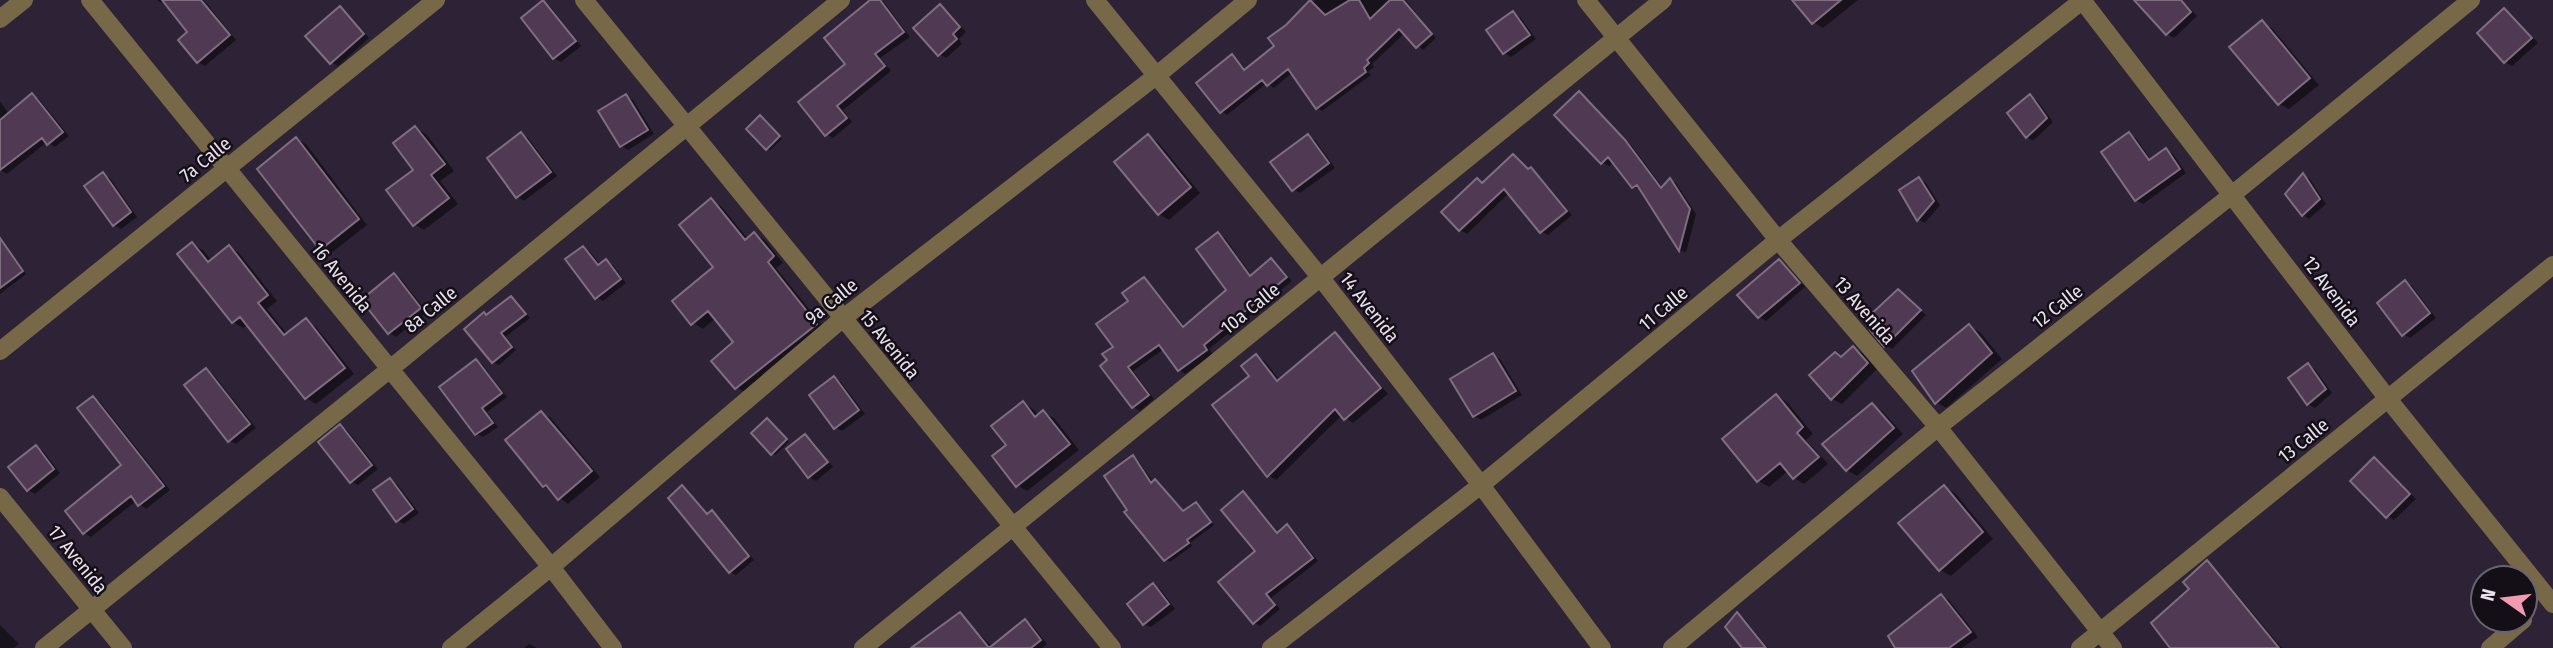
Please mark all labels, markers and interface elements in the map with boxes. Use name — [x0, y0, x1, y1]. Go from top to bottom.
street label: 7a Calle — [175, 132, 235, 187]
street label: 16 Avenida — [306, 238, 377, 317]
street label: 12 Avenida — [2298, 252, 2366, 331]
street label: 14 Avenida — [1335, 267, 1404, 347]
street label: 13 Avenida — [1829, 272, 1900, 349]
street label: 9a Calle — [800, 273, 862, 329]
street label: 10a Calle — [1216, 278, 1284, 339]
street label: 12 Calle — [2027, 279, 2087, 333]
street label: 8a Calle — [399, 281, 461, 338]
street label: 11 Calle — [1634, 281, 1693, 335]
street label: 15 Avenida — [855, 305, 925, 384]
street label: 13 Calle — [2273, 413, 2333, 468]
street label: 17 Avenida — [43, 520, 112, 598]
north arrow — [2469, 564, 2539, 634]
text: N — [2475, 587, 2501, 603]

